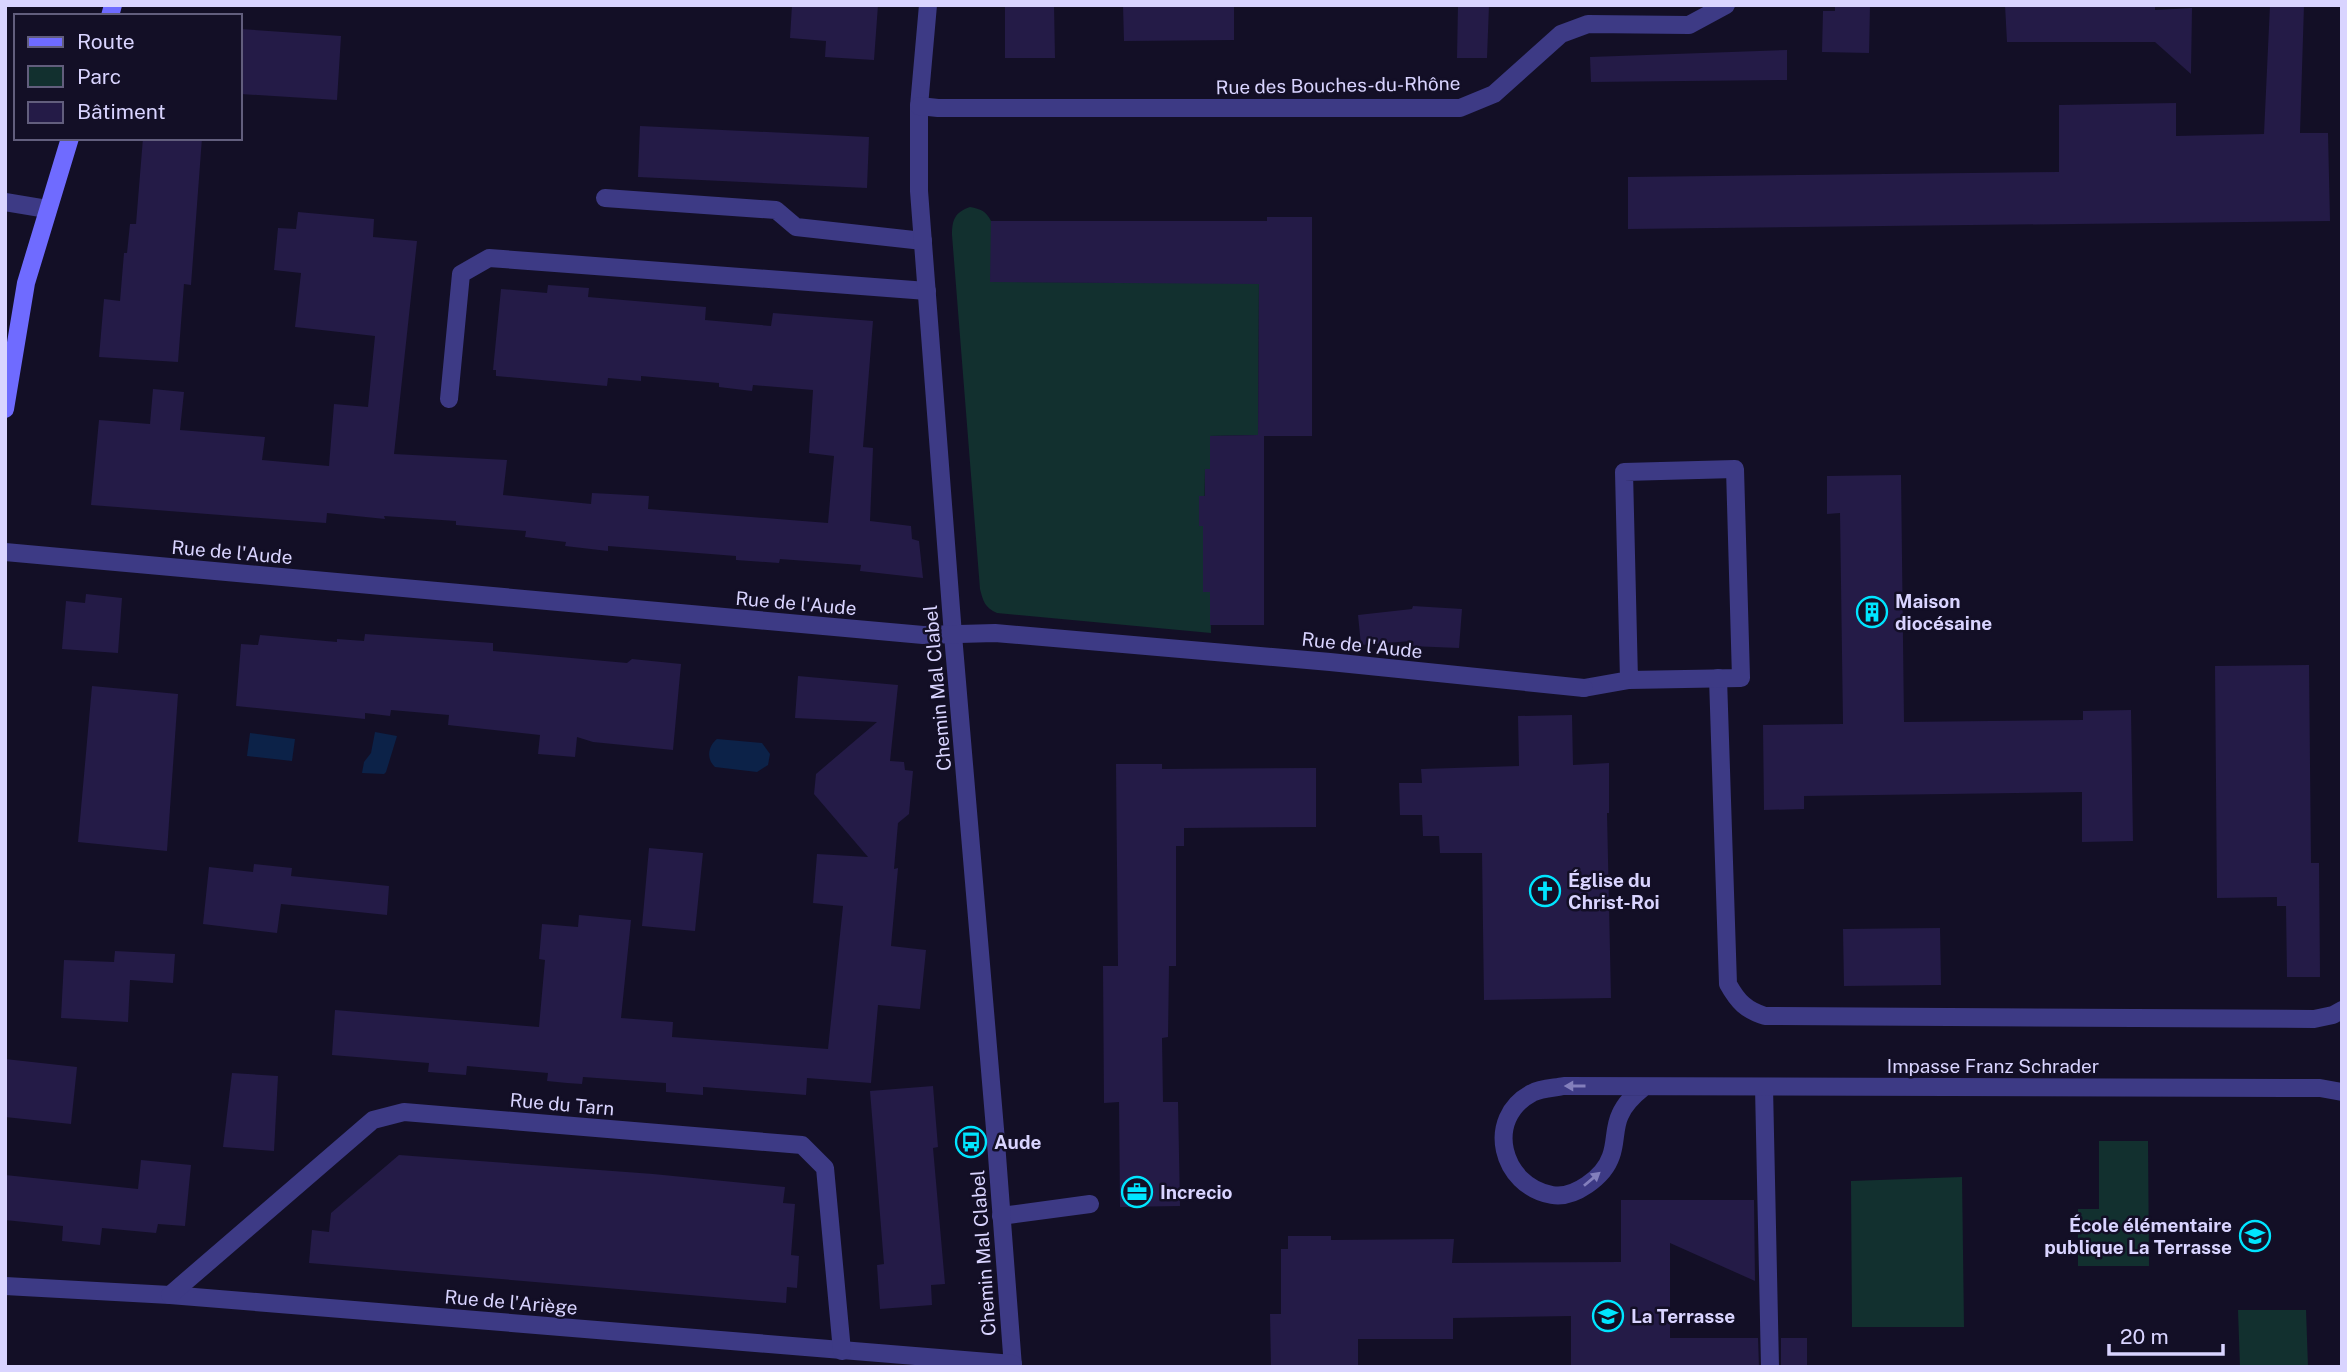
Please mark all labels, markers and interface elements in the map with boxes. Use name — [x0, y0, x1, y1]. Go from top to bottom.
legend — [14, 14, 242, 140]
text: Route — [77, 29, 135, 54]
text: Parc — [77, 64, 121, 89]
street label: Rue des Bouches-du-Rhône — [1215, 72, 1461, 98]
text: Bâtiment — [77, 99, 166, 124]
street label: Rue de l'Aude — [171, 536, 293, 568]
street label: Rue de l'Aude — [735, 587, 857, 619]
place label: Maison diocésaine — [1895, 590, 1992, 634]
building icon: Maison diocésaine — [1855, 595, 1889, 629]
street label: Chemin Mal Clabel — [919, 604, 955, 772]
street label: Rue de l'Aude — [1300, 628, 1424, 662]
place label: Église du Christ-Roi — [1568, 869, 1660, 913]
church icon: Église du Christ-Roi — [1528, 874, 1562, 908]
street label: Impasse Franz Schrader — [1887, 1055, 2099, 1077]
one-way arrow — [1564, 1080, 1586, 1092]
street label: Rue du Tarn — [509, 1088, 615, 1120]
bus stop icon: Aude — [954, 1125, 988, 1159]
place label: Aude — [994, 1131, 1041, 1153]
street label: Chemin Mal Clabel — [966, 1169, 1000, 1337]
one-way arrow — [1583, 1171, 1601, 1187]
office icon: Increcio — [1120, 1175, 1154, 1209]
place label: Increcio — [1160, 1181, 1233, 1203]
place label: École élémentaire publique La Terrasse — [2044, 1214, 2232, 1258]
school or university icon: École élémentaire publique La Terrasse — [2238, 1219, 2272, 1253]
street label: Rue de l'Ariège — [444, 1285, 578, 1319]
school or university icon: La Terrasse — [1591, 1299, 1625, 1333]
place label: La Terrasse — [1631, 1305, 1735, 1327]
scale bar — [2109, 1312, 2223, 1356]
text: 20 m — [2120, 1324, 2169, 1349]

